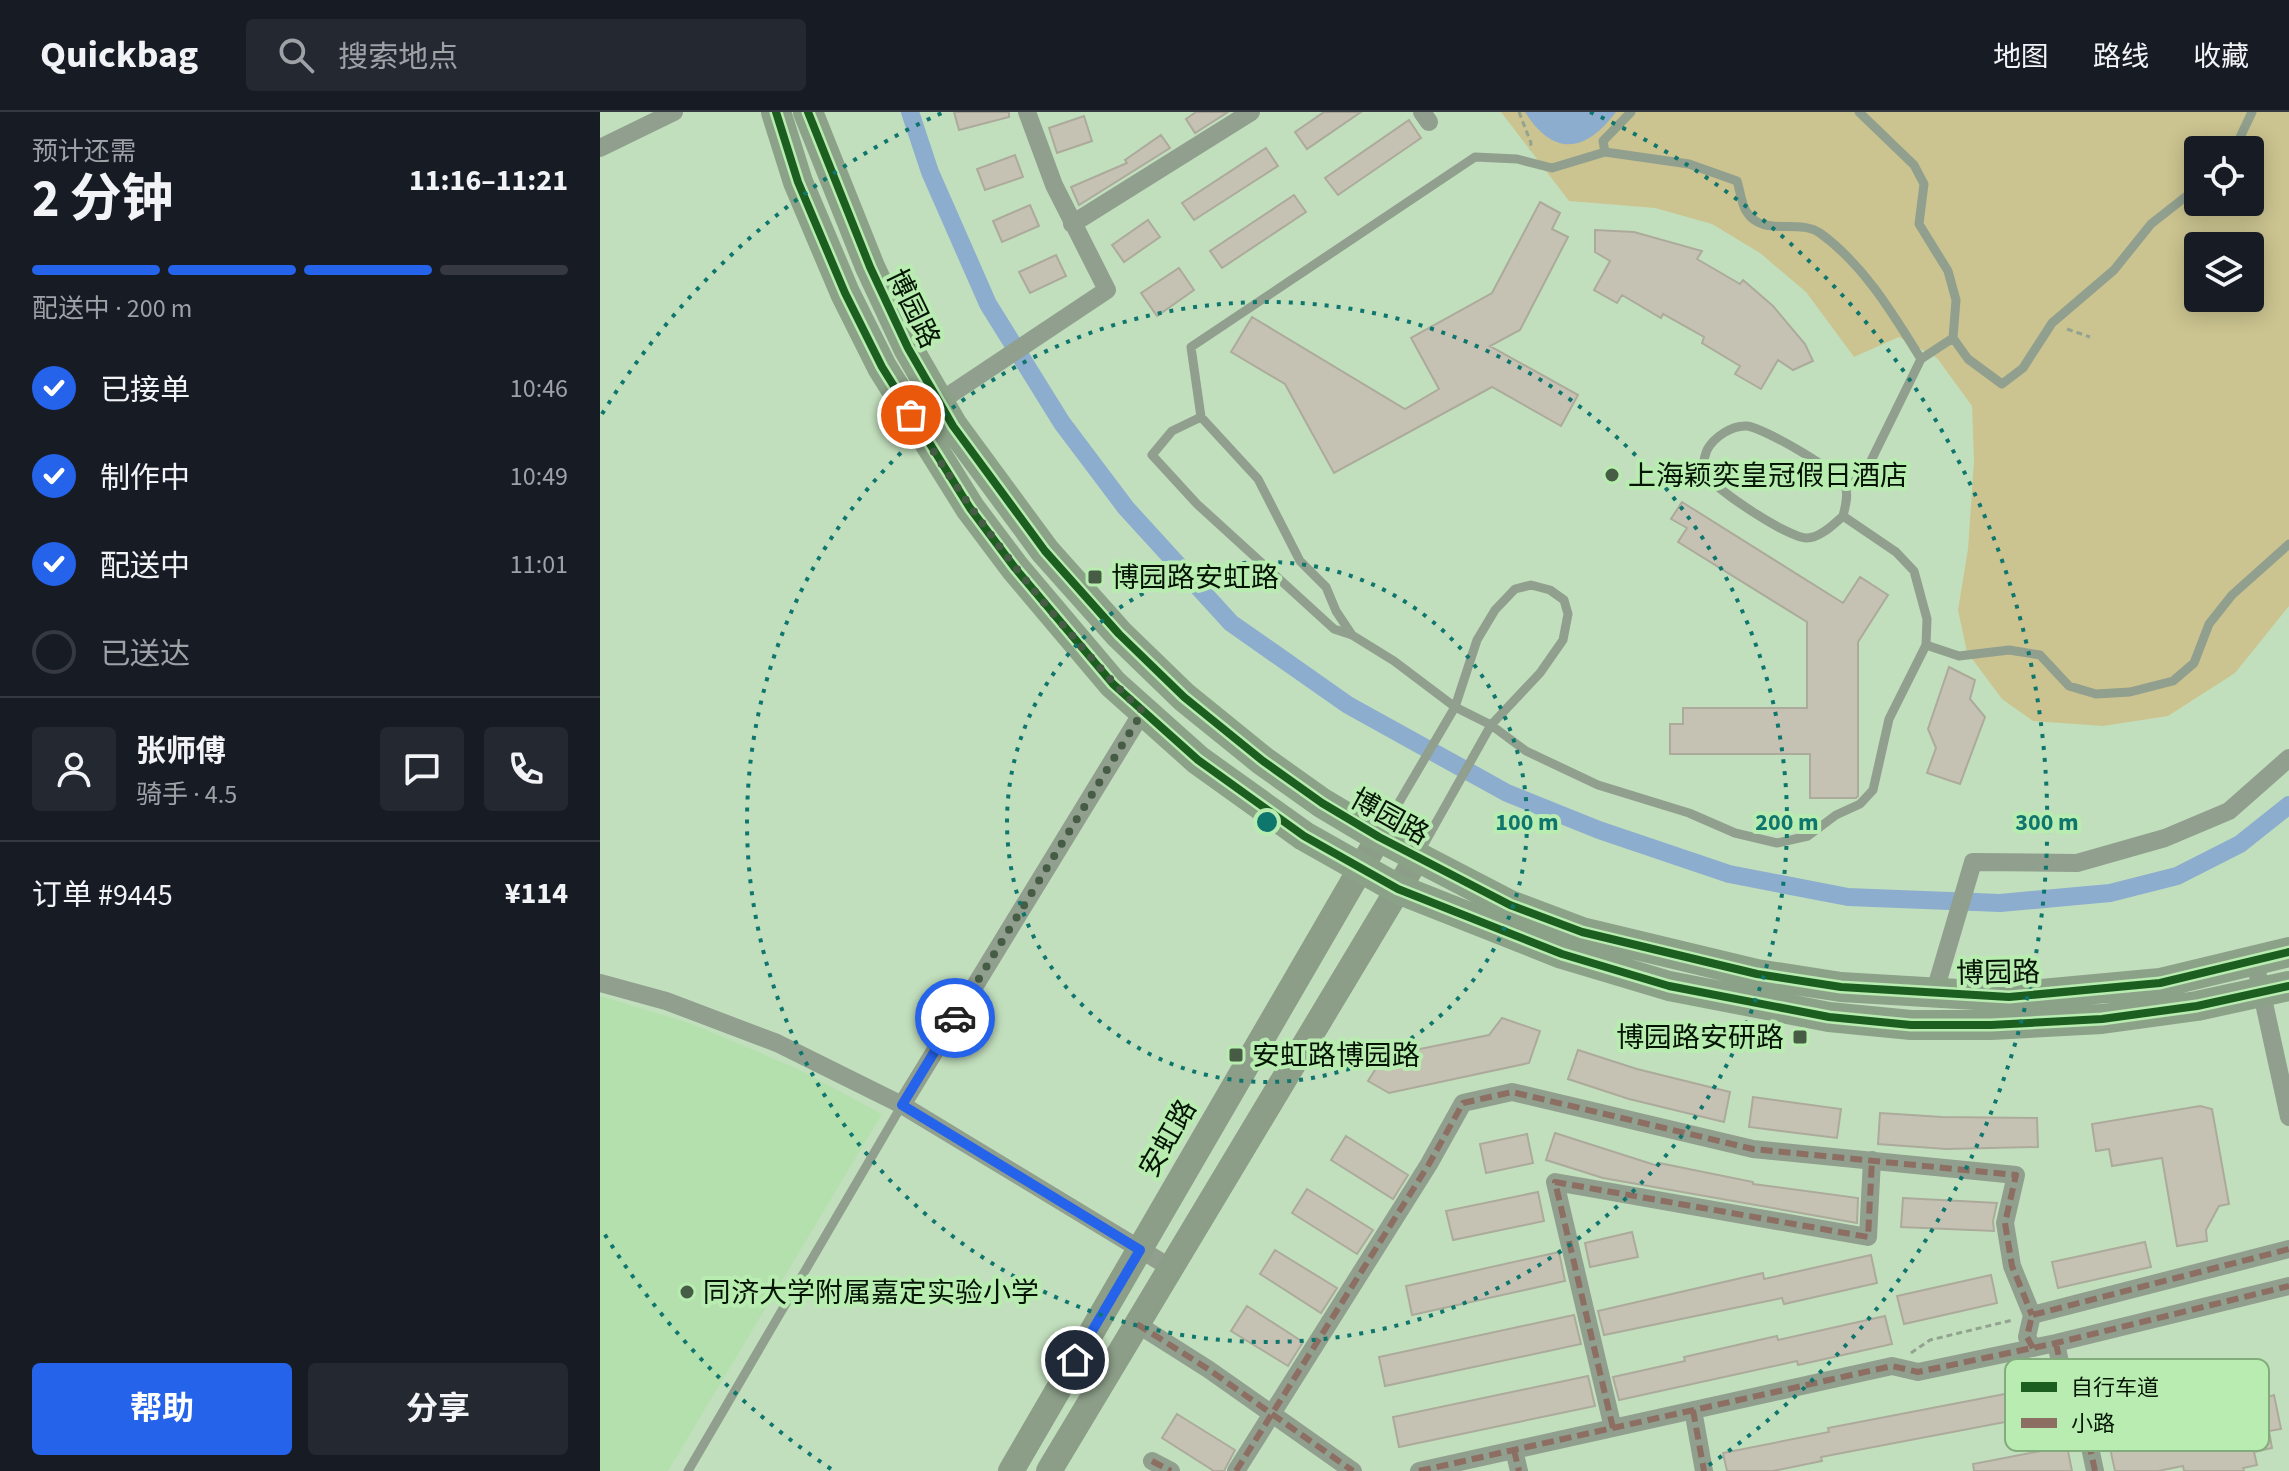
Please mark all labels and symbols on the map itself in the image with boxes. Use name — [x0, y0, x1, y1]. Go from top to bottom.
street label: 博园路 — [877, 262, 949, 355]
pin — [877, 381, 945, 449]
place label: 上海颖奕皇冠假日酒店 — [1628, 456, 1908, 496]
marker: 上海颖奕皇冠假日酒店 — [1603, 466, 1621, 484]
place label: 博园路安虹路 — [1111, 558, 1279, 598]
marker: 博园路安虹路 — [1086, 568, 1104, 586]
street label: 博园路 — [1343, 779, 1436, 855]
text: 100 m — [1495, 805, 1559, 840]
text: 200 m — [1755, 805, 1819, 840]
text: 300 m — [2015, 805, 2079, 840]
centre of rings — [1253, 808, 1281, 836]
street label: 博园路 — [1956, 952, 2040, 994]
courier — [915, 978, 995, 1058]
place label: 博园路安研路 — [1616, 1018, 1784, 1058]
marker: 博园路安研路 — [1791, 1028, 1809, 1046]
place label: 安虹路博园路 — [1252, 1036, 1420, 1076]
marker: 安虹路博园路 — [1227, 1046, 1245, 1064]
street label: 安虹路 — [1130, 1092, 1206, 1185]
place label: 同济大学附属嘉定实验小学 — [703, 1273, 1039, 1313]
marker: 同济大学附属嘉定实验小学 — [678, 1283, 696, 1301]
pin — [1041, 1326, 1109, 1394]
legend — [2005, 1359, 2269, 1451]
text: 自行车道 — [2071, 1372, 2159, 1404]
text: 小路 — [2071, 1408, 2115, 1440]

